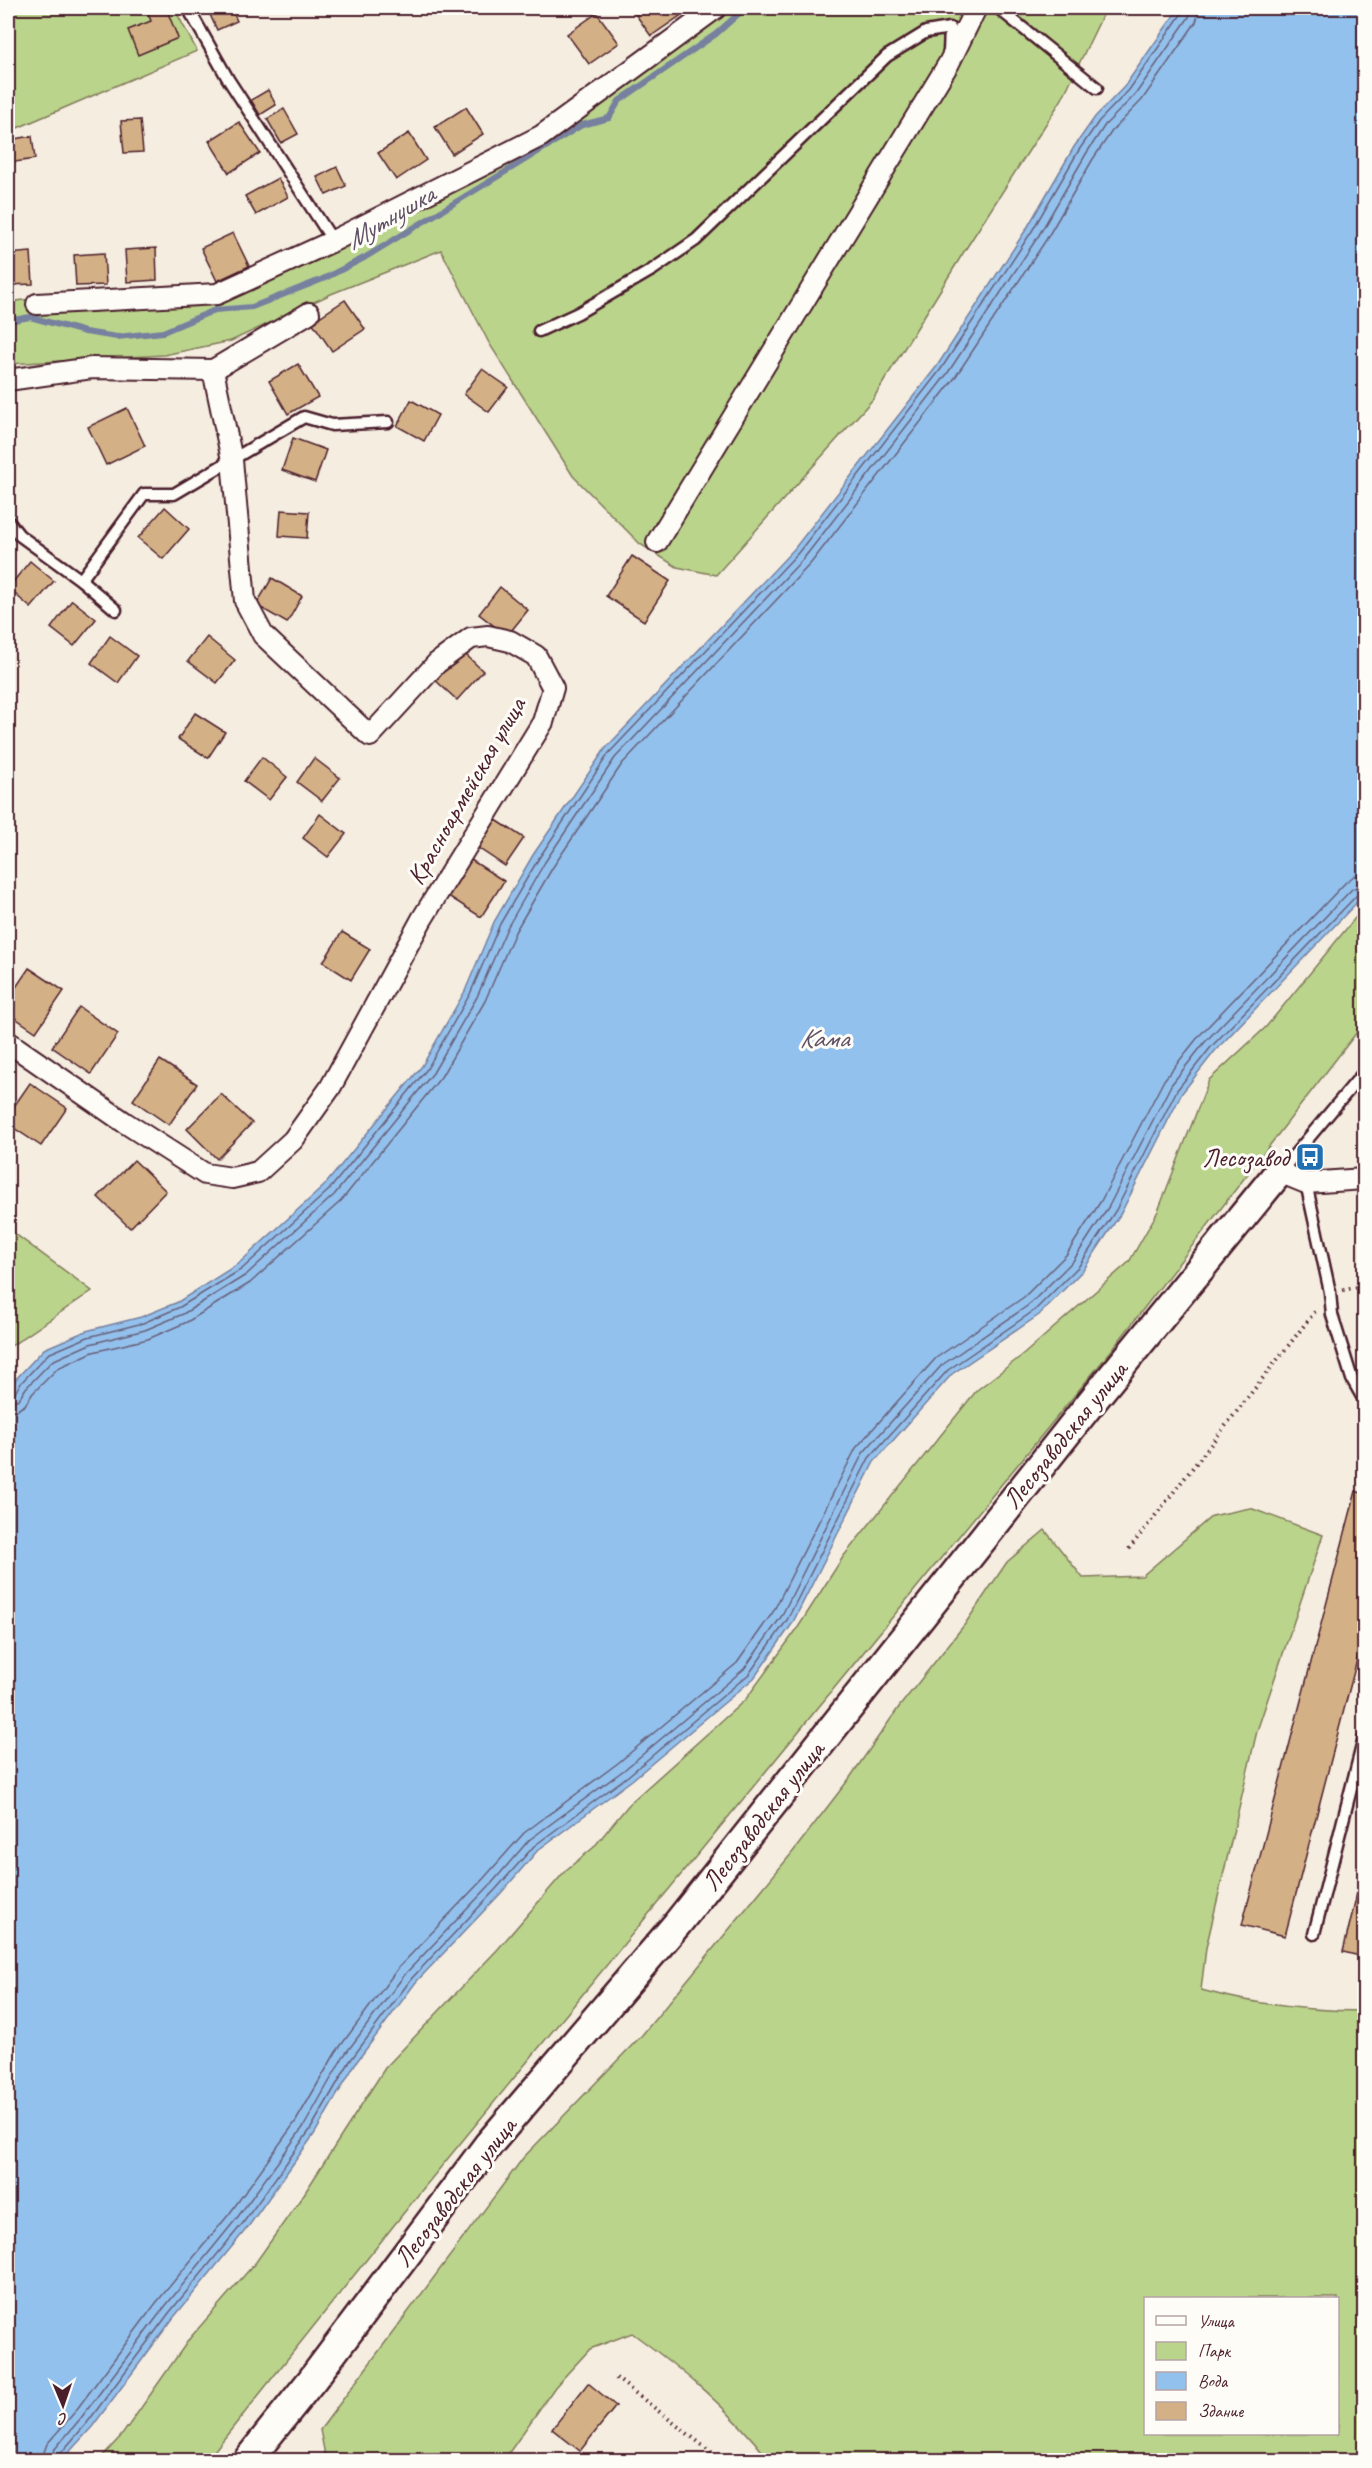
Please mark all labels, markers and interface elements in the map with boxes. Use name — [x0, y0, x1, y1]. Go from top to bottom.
water label: Мутнушка — [339, 176, 443, 257]
street label: Красноармейская улица — [399, 690, 534, 891]
water label: Кама — [799, 1021, 851, 1055]
place label: Лесозавод — [1202, 1141, 1292, 1174]
bus stop icon: Лесозавод — [1294, 1141, 1326, 1173]
street label: Лесозаводская улица — [995, 1353, 1136, 1516]
street label: Лесозаводская улица — [694, 1733, 833, 1897]
street label: Лесозаводская улица — [386, 2109, 525, 2273]
legend — [1144, 2297, 1339, 2435]
text: Улица — [1198, 2310, 1235, 2332]
text: Парк — [1198, 2340, 1232, 2362]
text: Вода — [1198, 2370, 1229, 2392]
north arrow — [33, 2375, 93, 2435]
text: Здание — [1198, 2400, 1244, 2422]
text: С — [57, 2409, 68, 2429]

